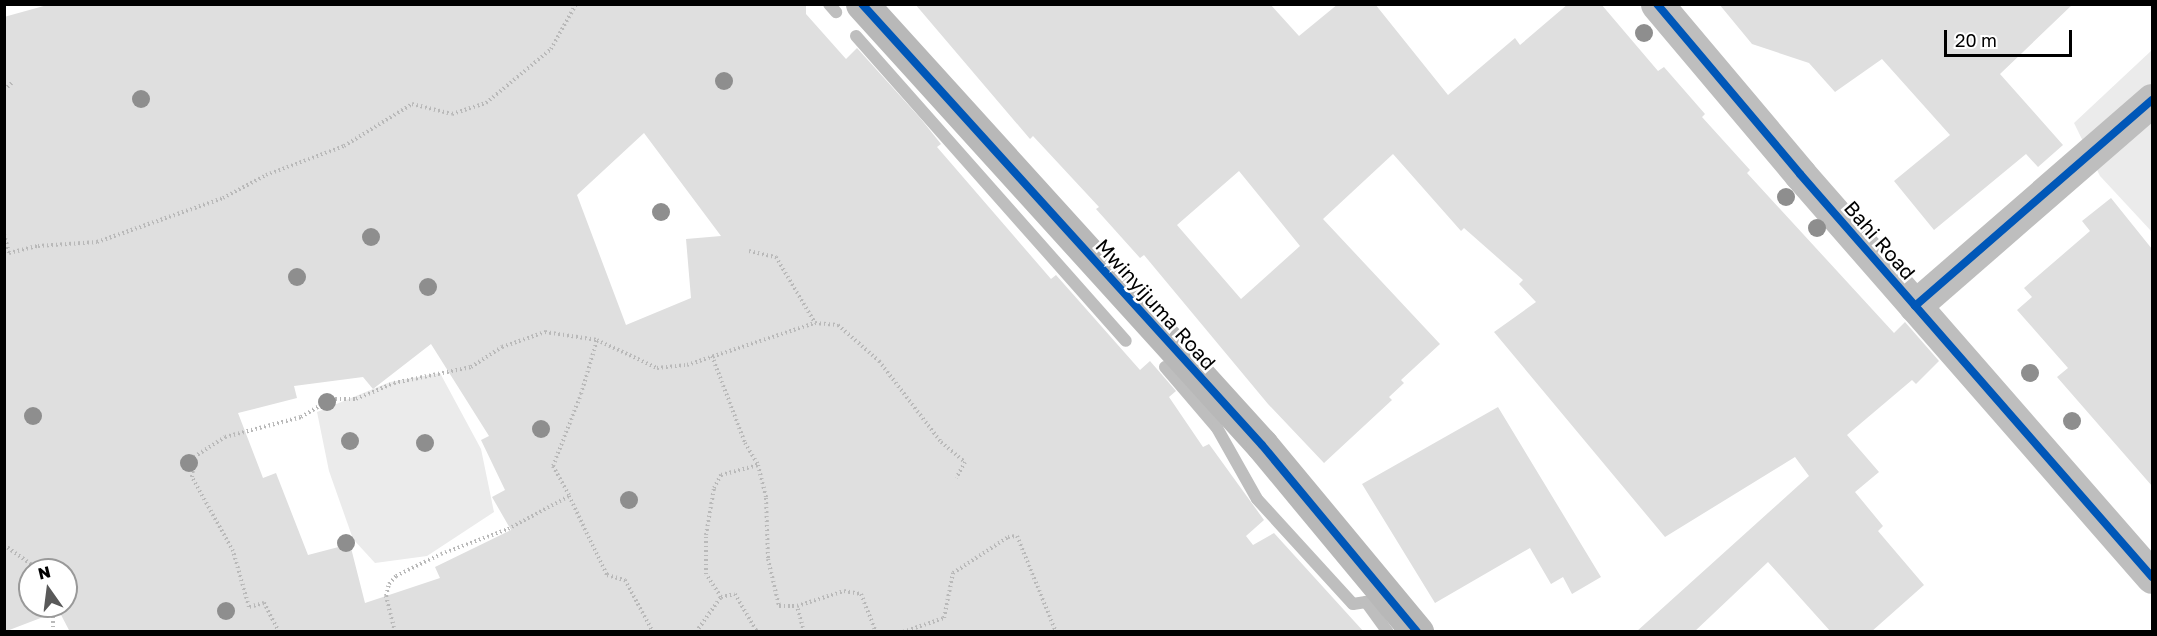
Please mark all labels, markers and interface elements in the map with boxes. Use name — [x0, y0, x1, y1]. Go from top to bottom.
scale bar — [1947, 18, 2074, 56]
text: 20 m — [1955, 29, 1997, 51]
street label: Bahi Road — [1839, 196, 1921, 284]
street label: Mwinyijuma Road — [1091, 234, 1221, 374]
north arrow — [18, 558, 78, 618]
text: N — [36, 561, 52, 584]

